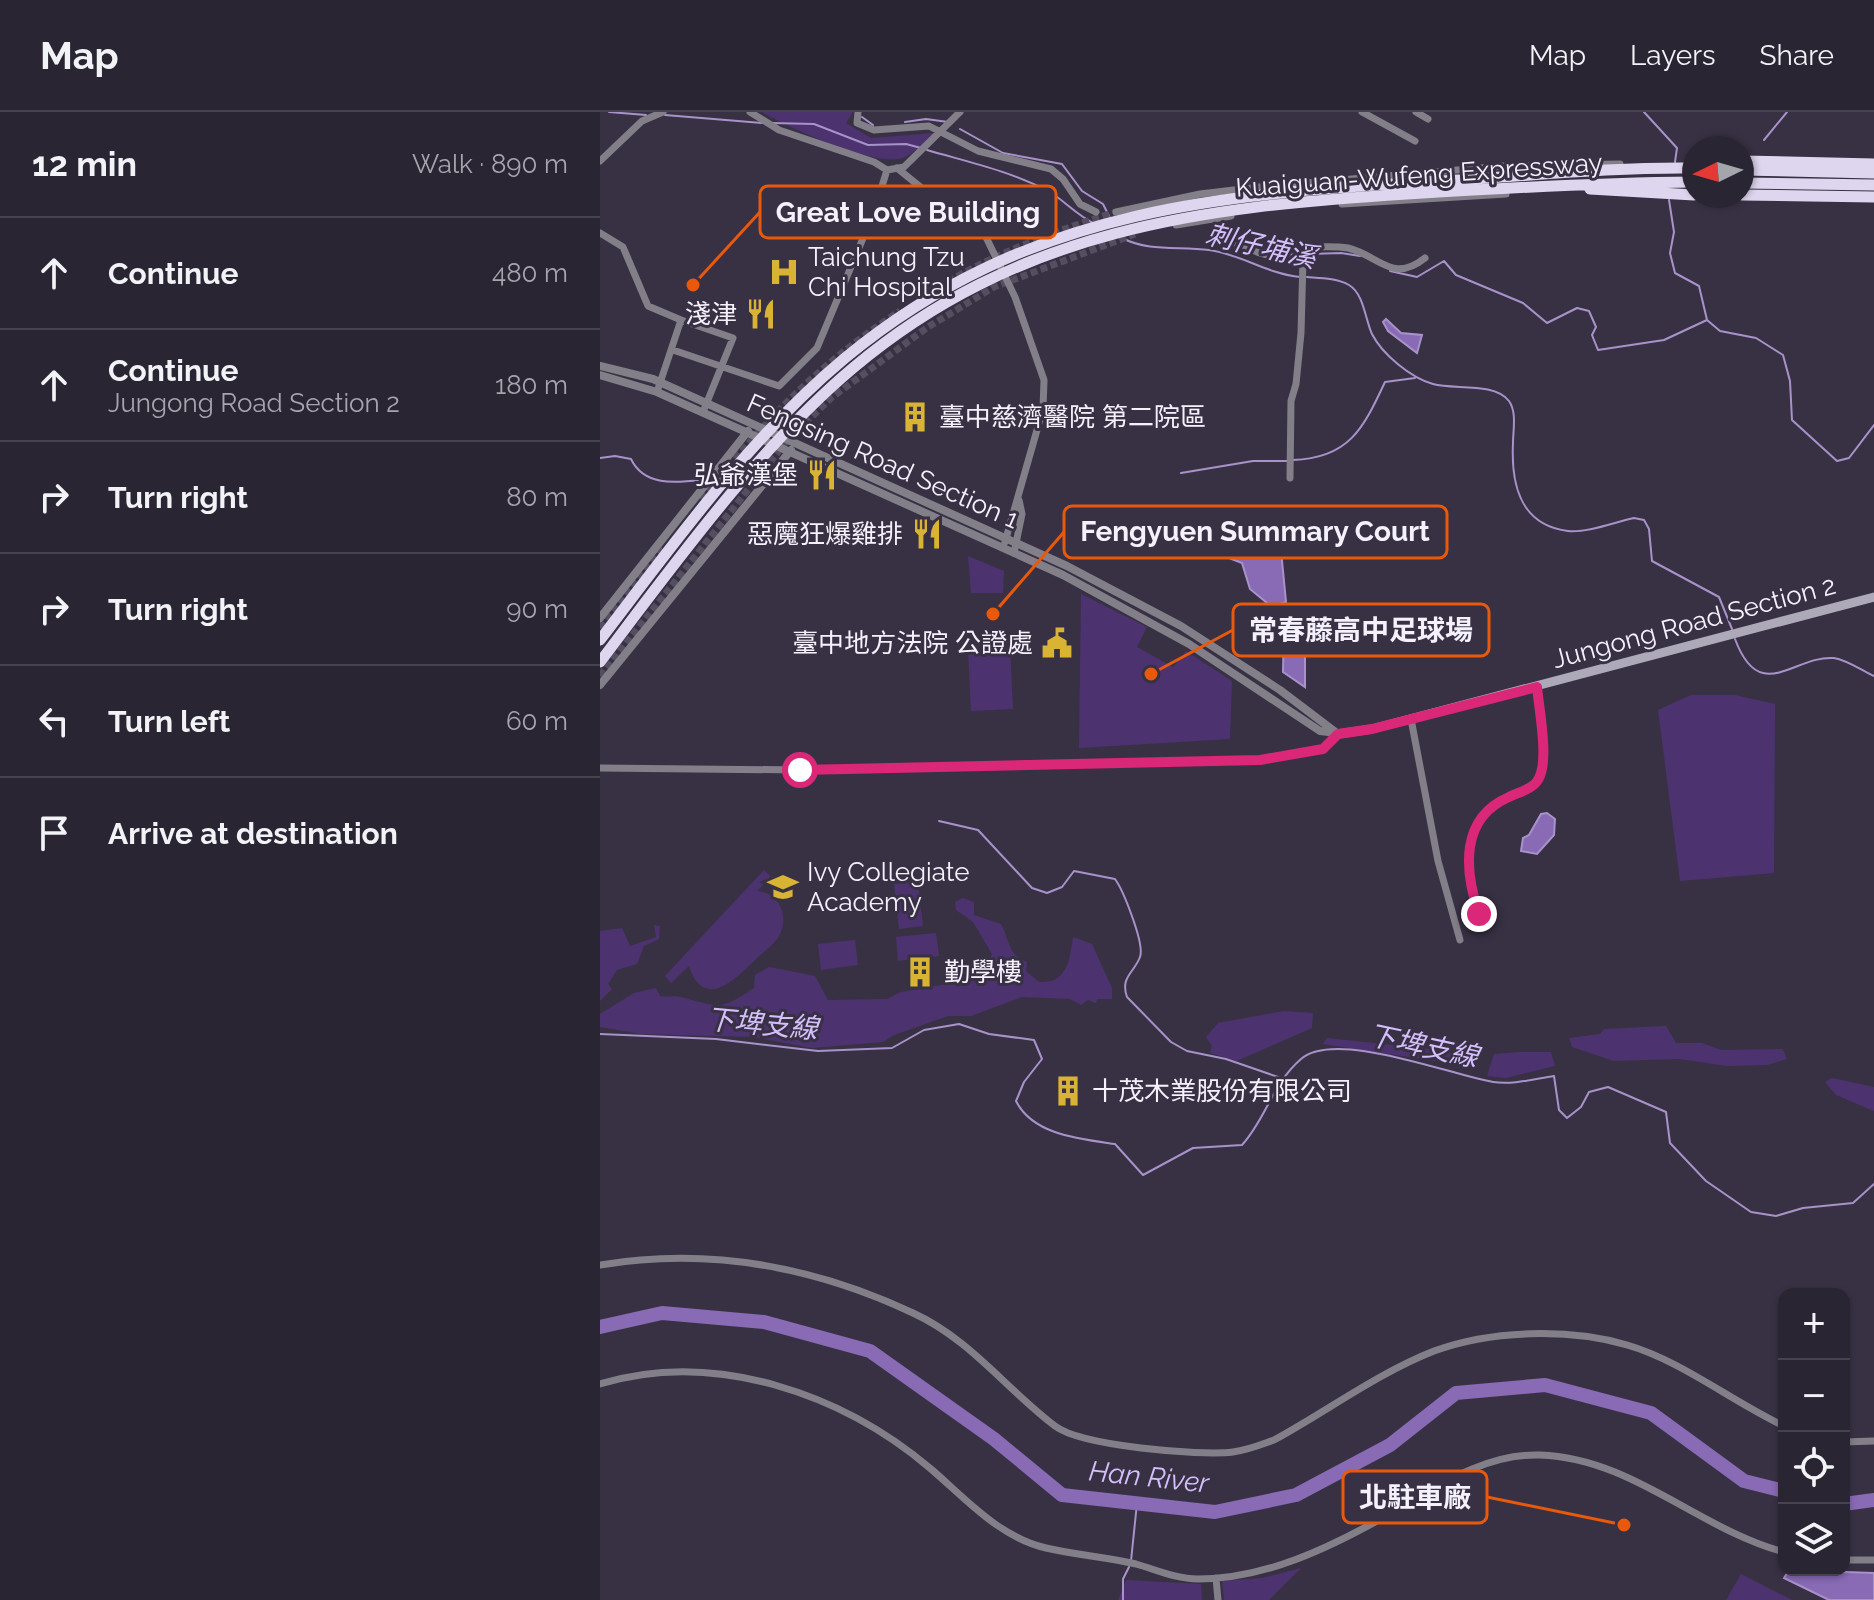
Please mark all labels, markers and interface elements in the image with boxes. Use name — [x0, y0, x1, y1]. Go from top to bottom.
text: Map — [40, 33, 119, 78]
text: Map — [1529, 39, 1586, 72]
text: Layers — [1630, 39, 1716, 72]
text: Share — [1760, 39, 1834, 72]
north arrow — [1682, 136, 1754, 208]
text: 12 min — [32, 144, 137, 184]
street label: Kuaiguan-Wufeng Expressway — [1235, 147, 1603, 203]
text: Walk · 890 m — [412, 149, 568, 179]
callout: Great Love Building — [760, 186, 1056, 238]
text: Great Love Building — [776, 196, 1040, 229]
water label: 刺仔埔溪 — [1203, 217, 1323, 276]
place label: Taichung Tzu Chi Hospital — [808, 242, 965, 302]
icon: ahead — [32, 251, 76, 295]
hospital icon: Taichung Tzu Chi Hospital — [767, 255, 801, 289]
text: Continue — [108, 256, 239, 291]
text: 480 m — [492, 258, 568, 288]
restaurant icon: 淺津 — [744, 297, 778, 331]
place label: 淺津 — [685, 299, 737, 329]
text: Continue — [108, 353, 239, 388]
icon: ahead — [32, 363, 76, 407]
text: 180 m — [495, 370, 568, 400]
street label: Fengsing Road Section 1 — [743, 387, 1023, 535]
text: Jungong Road Section 2 — [108, 388, 400, 418]
building icon: 臺中慈濟醫院 第二院區 — [898, 400, 932, 434]
place label: 臺中慈濟醫院 第二院區 — [939, 402, 1206, 432]
restaurant icon: 弘爺漢堡 — [805, 458, 839, 492]
place label: 弘爺漢堡 — [694, 460, 798, 490]
icon: right — [32, 475, 76, 519]
text: Turn right — [108, 480, 248, 515]
text: 80 m — [506, 482, 568, 512]
callout: Fengyuen Summary Court — [1064, 506, 1447, 558]
text: Fengyuen Summary Court — [1080, 515, 1430, 548]
restaurant icon: 惡魔狂爆雞排 — [910, 517, 944, 551]
place label: 惡魔狂爆雞排 — [747, 519, 903, 549]
street label: Jungong Road Section 2 — [1549, 570, 1839, 674]
icon: right — [32, 587, 76, 631]
text: Turn right — [108, 592, 248, 627]
text: 90 m — [506, 594, 568, 624]
callout: 常春藤高中足球場 — [1233, 604, 1489, 656]
text: 常春藤高中足球場 — [1249, 614, 1473, 647]
public building icon: 臺中地方法院 公證處 — [1040, 626, 1074, 660]
place label: 臺中地方法院 公證處 — [792, 628, 1033, 658]
icon: left — [32, 699, 76, 743]
text: Turn left — [108, 704, 230, 739]
text: 60 m — [506, 706, 568, 736]
route start — [782, 752, 818, 788]
icon: arrive — [32, 811, 76, 855]
text: Arrive at destination — [108, 816, 398, 851]
place label: Ivy Collegiate Academy — [807, 857, 970, 917]
school or university icon: Ivy Collegiate Academy — [766, 870, 800, 904]
route end — [1461, 896, 1497, 932]
building icon: 勤學樓 — [903, 955, 937, 989]
place label: 勤學樓 — [944, 957, 1022, 987]
water label: 下埤支線 — [705, 1003, 822, 1046]
water label: 下埤支線 — [1365, 1018, 1484, 1074]
building icon: 十茂木業股份有限公司 — [1051, 1074, 1085, 1108]
place label: 十茂木業股份有限公司 — [1092, 1076, 1352, 1106]
map controls — [1778, 1288, 1850, 1576]
button: + — [1778, 1288, 1850, 1360]
button: − — [1778, 1360, 1850, 1432]
button: locate — [1778, 1432, 1850, 1504]
water label: Han River — [1087, 1454, 1212, 1500]
callout: 北駐車廠 — [1343, 1471, 1487, 1523]
text: 北駐車廠 — [1359, 1481, 1471, 1514]
button: layers — [1778, 1504, 1850, 1576]

